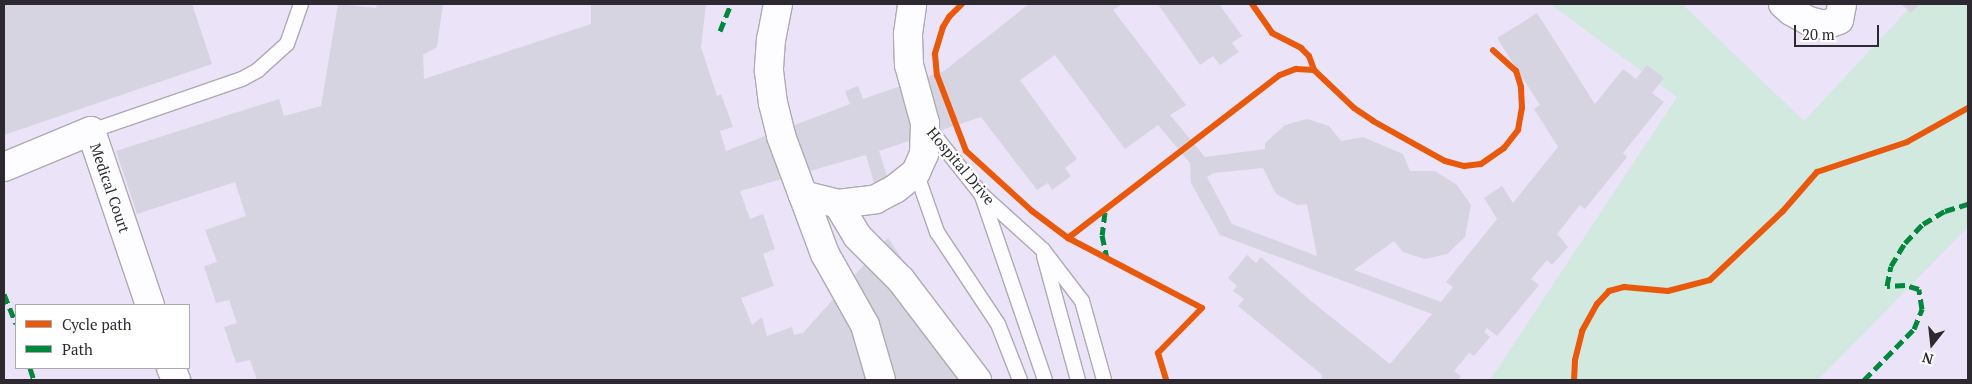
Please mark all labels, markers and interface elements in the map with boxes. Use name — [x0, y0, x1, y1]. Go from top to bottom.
scale bar — [1797, 15, 1882, 47]
text: 20 m — [1802, 24, 1835, 44]
street label: Hospital Drive — [923, 124, 999, 208]
street label: Medical Court — [86, 141, 134, 235]
legend — [15, 304, 190, 369]
text: Cycle path — [62, 314, 132, 334]
north arrow — [1907, 319, 1957, 369]
text: Path — [62, 339, 93, 359]
text: N — [1920, 348, 1935, 369]

